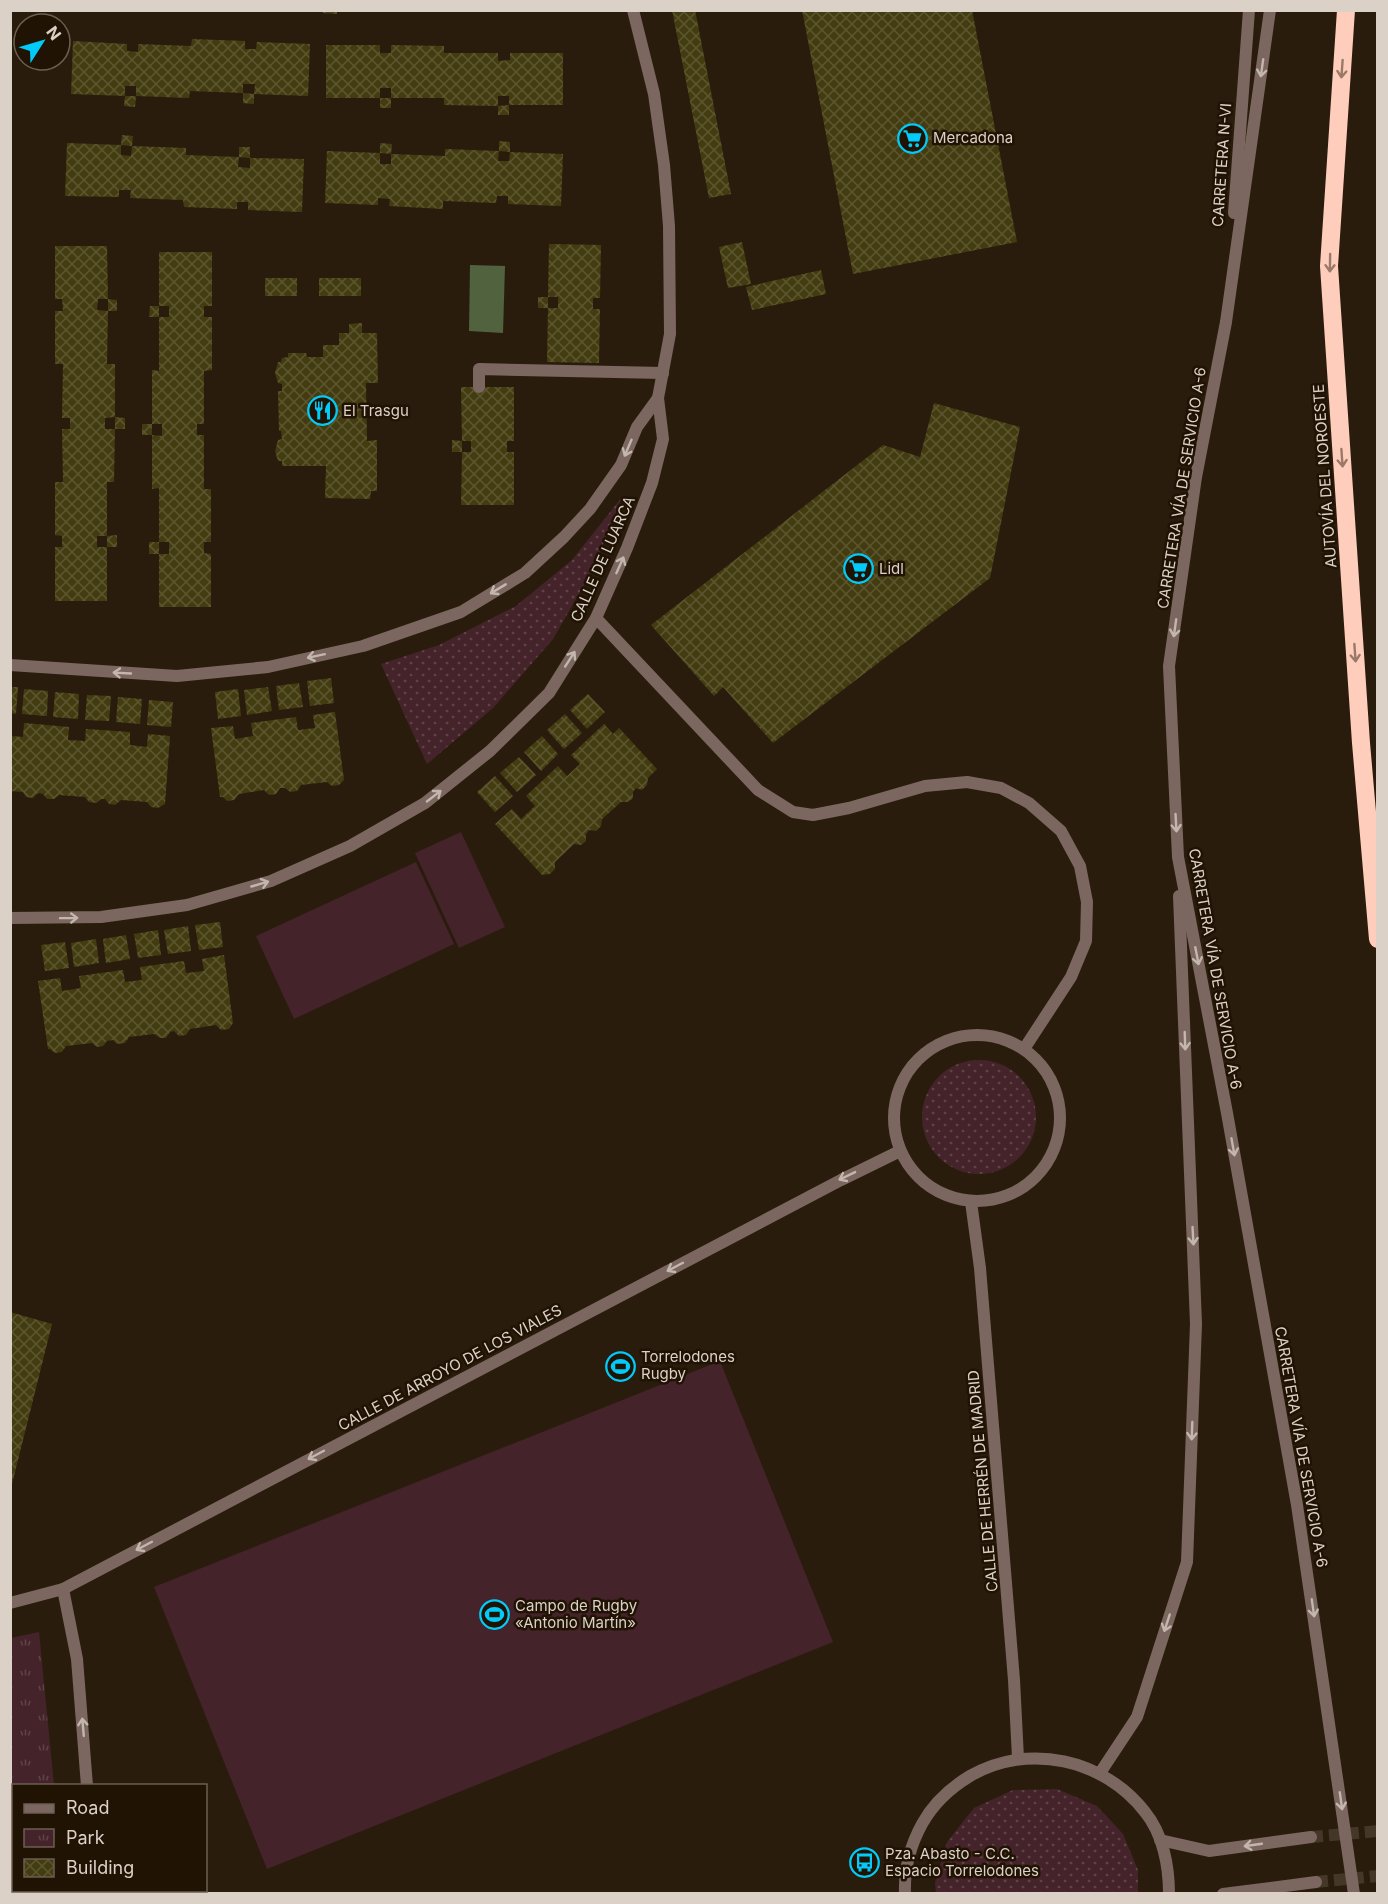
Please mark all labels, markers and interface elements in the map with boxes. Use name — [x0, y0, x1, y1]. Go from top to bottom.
north arrow — [12, 12, 72, 72]
text: N — [42, 22, 66, 44]
one-way arrow — [1256, 58, 1267, 78]
one-way arrow — [1336, 58, 1347, 78]
street label: CARRETERA N-VI — [1208, 102, 1235, 228]
supermarket icon: Mercadona — [896, 122, 928, 154]
place label: Mercadona — [933, 128, 1013, 147]
one-way arrow — [1324, 253, 1336, 273]
street label: CARRETERA VÍA DE SERVICIO A-6 — [1153, 366, 1210, 610]
street label: AUTOVÍA DEL NOROESTE — [1309, 384, 1340, 569]
restaurant icon: El Trasgu — [306, 395, 338, 427]
place label: El Trasgu — [343, 401, 409, 420]
one-way arrow — [622, 439, 633, 457]
one-way arrow — [1337, 448, 1348, 468]
street label: CALLE DE LUARCA — [566, 493, 639, 625]
supermarket icon: Lidl — [842, 553, 874, 585]
one-way arrow — [615, 556, 626, 574]
place label: Lidl — [879, 559, 904, 578]
one-way arrow — [490, 584, 507, 596]
one-way arrow — [1169, 618, 1180, 638]
one-way arrow — [1350, 642, 1361, 662]
one-way arrow — [307, 651, 326, 663]
one-way arrow — [565, 651, 577, 668]
one-way arrow — [113, 667, 133, 678]
one-way arrow — [425, 790, 441, 803]
one-way arrow — [1171, 812, 1182, 832]
street label: CARRETERA VÍA DE SERVICIO A-6 — [1185, 847, 1246, 1091]
one-way arrow — [250, 878, 269, 889]
one-way arrow — [58, 912, 78, 924]
one-way arrow — [1192, 945, 1203, 965]
one-way arrow — [1179, 1031, 1190, 1051]
one-way arrow — [1228, 1137, 1239, 1157]
one-way arrow — [839, 1171, 857, 1183]
one-way arrow — [1187, 1226, 1198, 1246]
one-way arrow — [666, 1262, 684, 1273]
street label: CALLE DE ARROYO DE LOS VIALES — [335, 1300, 565, 1435]
street label: CARRETERA VÍA DE SERVICIO A-6 — [1271, 1325, 1332, 1569]
place label: Torrelodones Rugby — [641, 1347, 735, 1383]
sports icon: Torrelodones Rugby — [604, 1350, 636, 1382]
street label: CALLE DE HERRÉN DE MADRID — [963, 1369, 1002, 1593]
one-way arrow — [1187, 1421, 1198, 1441]
one-way arrow — [307, 1450, 325, 1462]
one-way arrow — [135, 1541, 153, 1552]
place label: Campo de Rugby «Antonio Martín» — [515, 1596, 638, 1632]
one-way arrow — [1307, 1598, 1318, 1618]
sports icon: Campo de Rugby «Antonio Martín» — [478, 1599, 510, 1631]
one-way arrow — [1161, 1613, 1172, 1632]
one-way arrow — [77, 1718, 88, 1738]
legend — [12, 1784, 207, 1892]
one-way arrow — [1336, 1791, 1347, 1811]
text: Road — [66, 1797, 109, 1818]
text: Park — [66, 1827, 105, 1848]
one-way arrow — [1244, 1839, 1264, 1850]
place label: Pza. Abasto - C.C. Espacio Torrelodones — [885, 1844, 1039, 1880]
bus stop icon: Pza. Abasto - C.C. Espacio Torrelodones — [848, 1847, 880, 1879]
text: Building — [66, 1857, 134, 1878]

